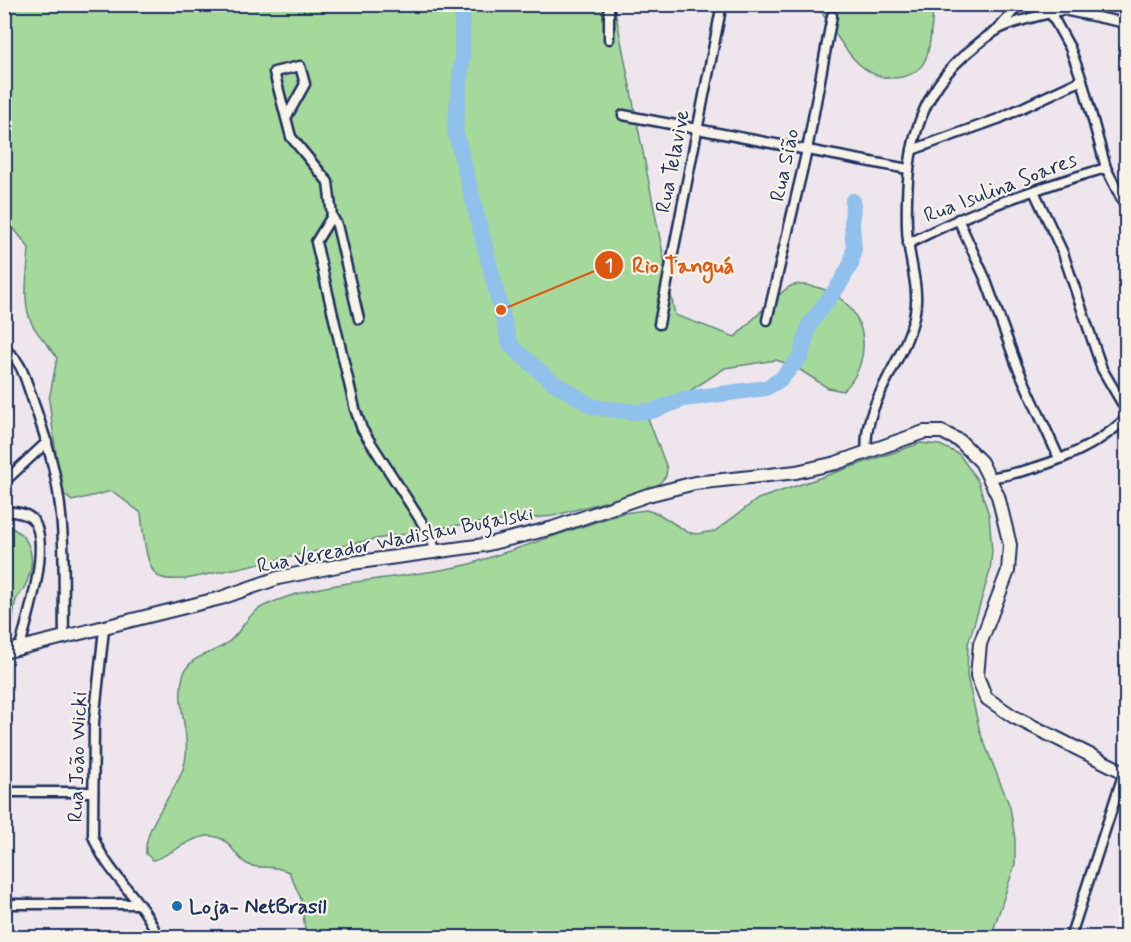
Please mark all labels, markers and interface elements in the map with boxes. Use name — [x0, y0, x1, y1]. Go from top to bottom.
street label: Rua Telavive — [649, 107, 697, 215]
street label: Rua Sião — [764, 126, 806, 204]
street label: Rua Isulina Soares — [920, 146, 1081, 230]
callout: Rio Tanguá — [594, 245, 742, 285]
text: Rio Tanguá — [632, 253, 734, 284]
text: 1 — [605, 254, 613, 278]
street label: Rua Vereador Wadislau Bugalski — [255, 499, 536, 582]
street label: Rua João Wicki — [62, 691, 94, 823]
place label: Loja- NetBrasil — [189, 893, 326, 921]
marker: Loja- NetBrasil — [170, 899, 184, 913]

